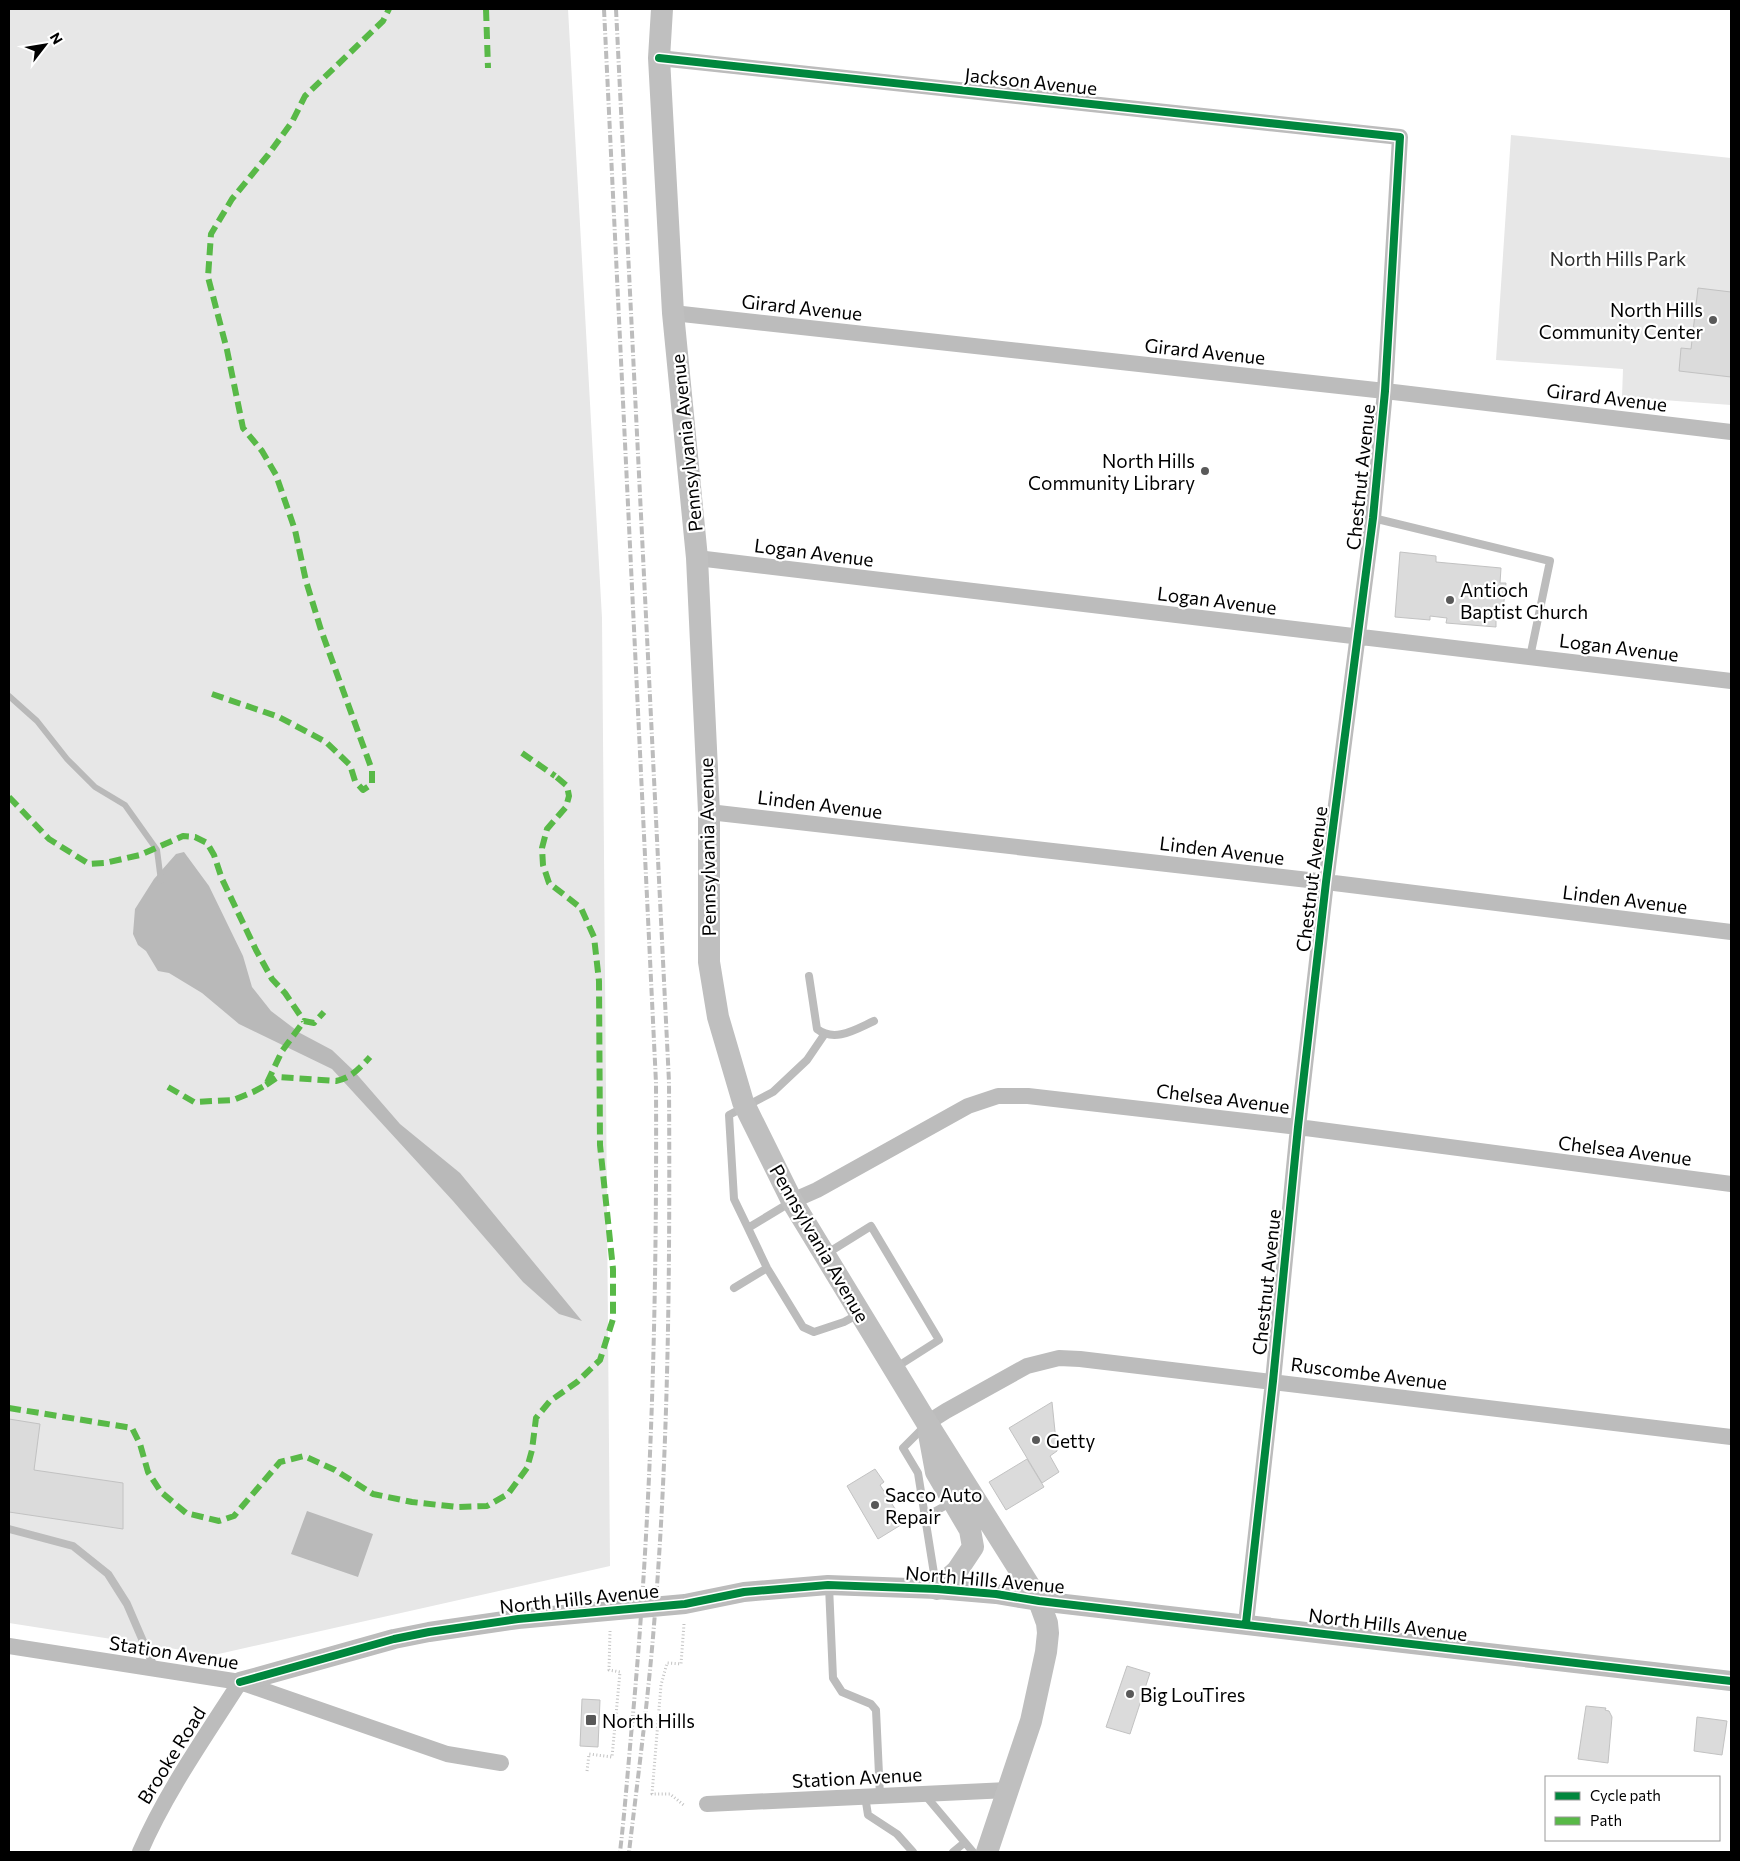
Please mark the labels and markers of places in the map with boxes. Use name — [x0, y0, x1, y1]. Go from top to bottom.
place label: North Hills Community Center — [1539, 298, 1703, 343]
marker: North Hills Community Center — [1707, 314, 1719, 326]
place label: North Hills Community Library — [1028, 449, 1195, 494]
marker: North Hills Community Library — [1199, 465, 1211, 477]
place label: Antioch Baptist Church — [1460, 578, 1588, 623]
marker: Antioch Baptist Church — [1444, 594, 1456, 606]
place label: Getty — [1046, 1429, 1095, 1452]
marker: Getty — [1030, 1434, 1042, 1446]
place label: Sacco Auto Repair — [885, 1483, 982, 1528]
marker: Sacco Auto Repair — [869, 1499, 881, 1511]
place label: Big LouTires — [1140, 1683, 1245, 1706]
marker: Big LouTires — [1124, 1688, 1136, 1700]
place label: North Hills — [602, 1709, 695, 1732]
marker: North Hills — [584, 1713, 598, 1727]

